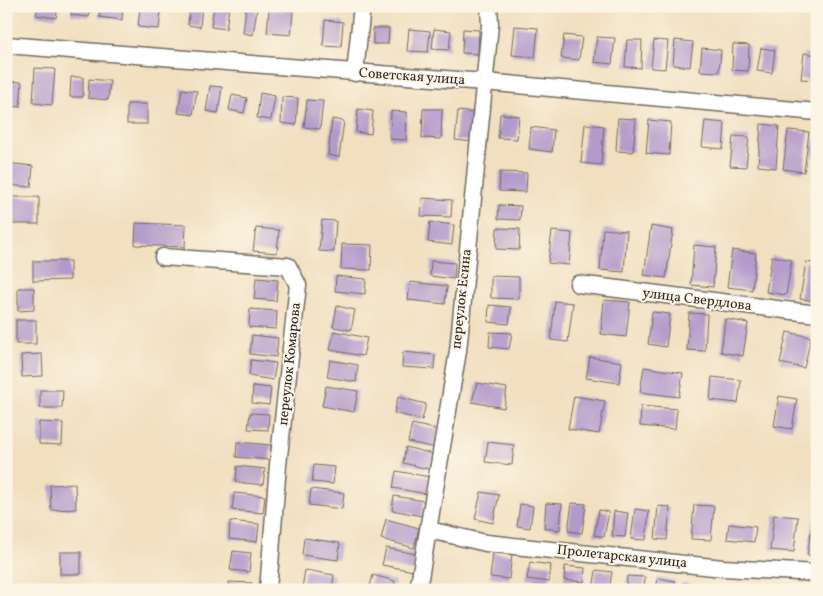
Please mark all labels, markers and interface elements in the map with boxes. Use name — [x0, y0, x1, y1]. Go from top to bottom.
street label: Советская улица — [358, 64, 466, 90]
street label: переулок Есина — [447, 248, 477, 350]
street label: улица Свердлова — [641, 284, 753, 316]
street label: переулок Комарова — [274, 301, 306, 426]
street label: Пролетарская улица — [556, 541, 688, 573]

